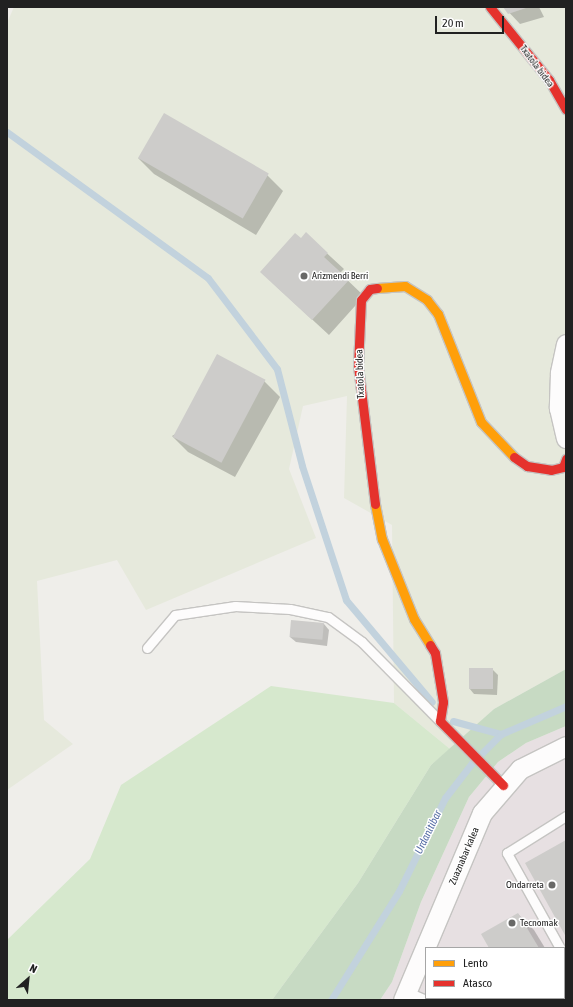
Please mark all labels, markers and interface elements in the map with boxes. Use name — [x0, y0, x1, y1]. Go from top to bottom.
scale bar — [437, 8, 506, 34]
text: 20 m — [442, 16, 464, 30]
street label: Txatola bidea — [517, 43, 557, 89]
place label: Arizmendi Berri — [312, 270, 368, 282]
marker: Arizmendi Berri — [299, 271, 309, 281]
street label: Txatola bidea — [353, 349, 367, 399]
water label: Urdanitibar — [412, 808, 444, 856]
street label: Zuaznabar kalea — [446, 825, 482, 887]
place label: Ondarreta — [506, 879, 544, 891]
marker: Ondarreta — [547, 880, 557, 890]
place label: Tecnomak — [520, 917, 558, 929]
marker: Tecnomak — [507, 918, 517, 928]
legend — [425, 947, 565, 999]
text: Lento — [463, 956, 488, 970]
north arrow — [8, 959, 48, 999]
text: N — [28, 961, 39, 975]
text: Atasco — [463, 976, 492, 990]

